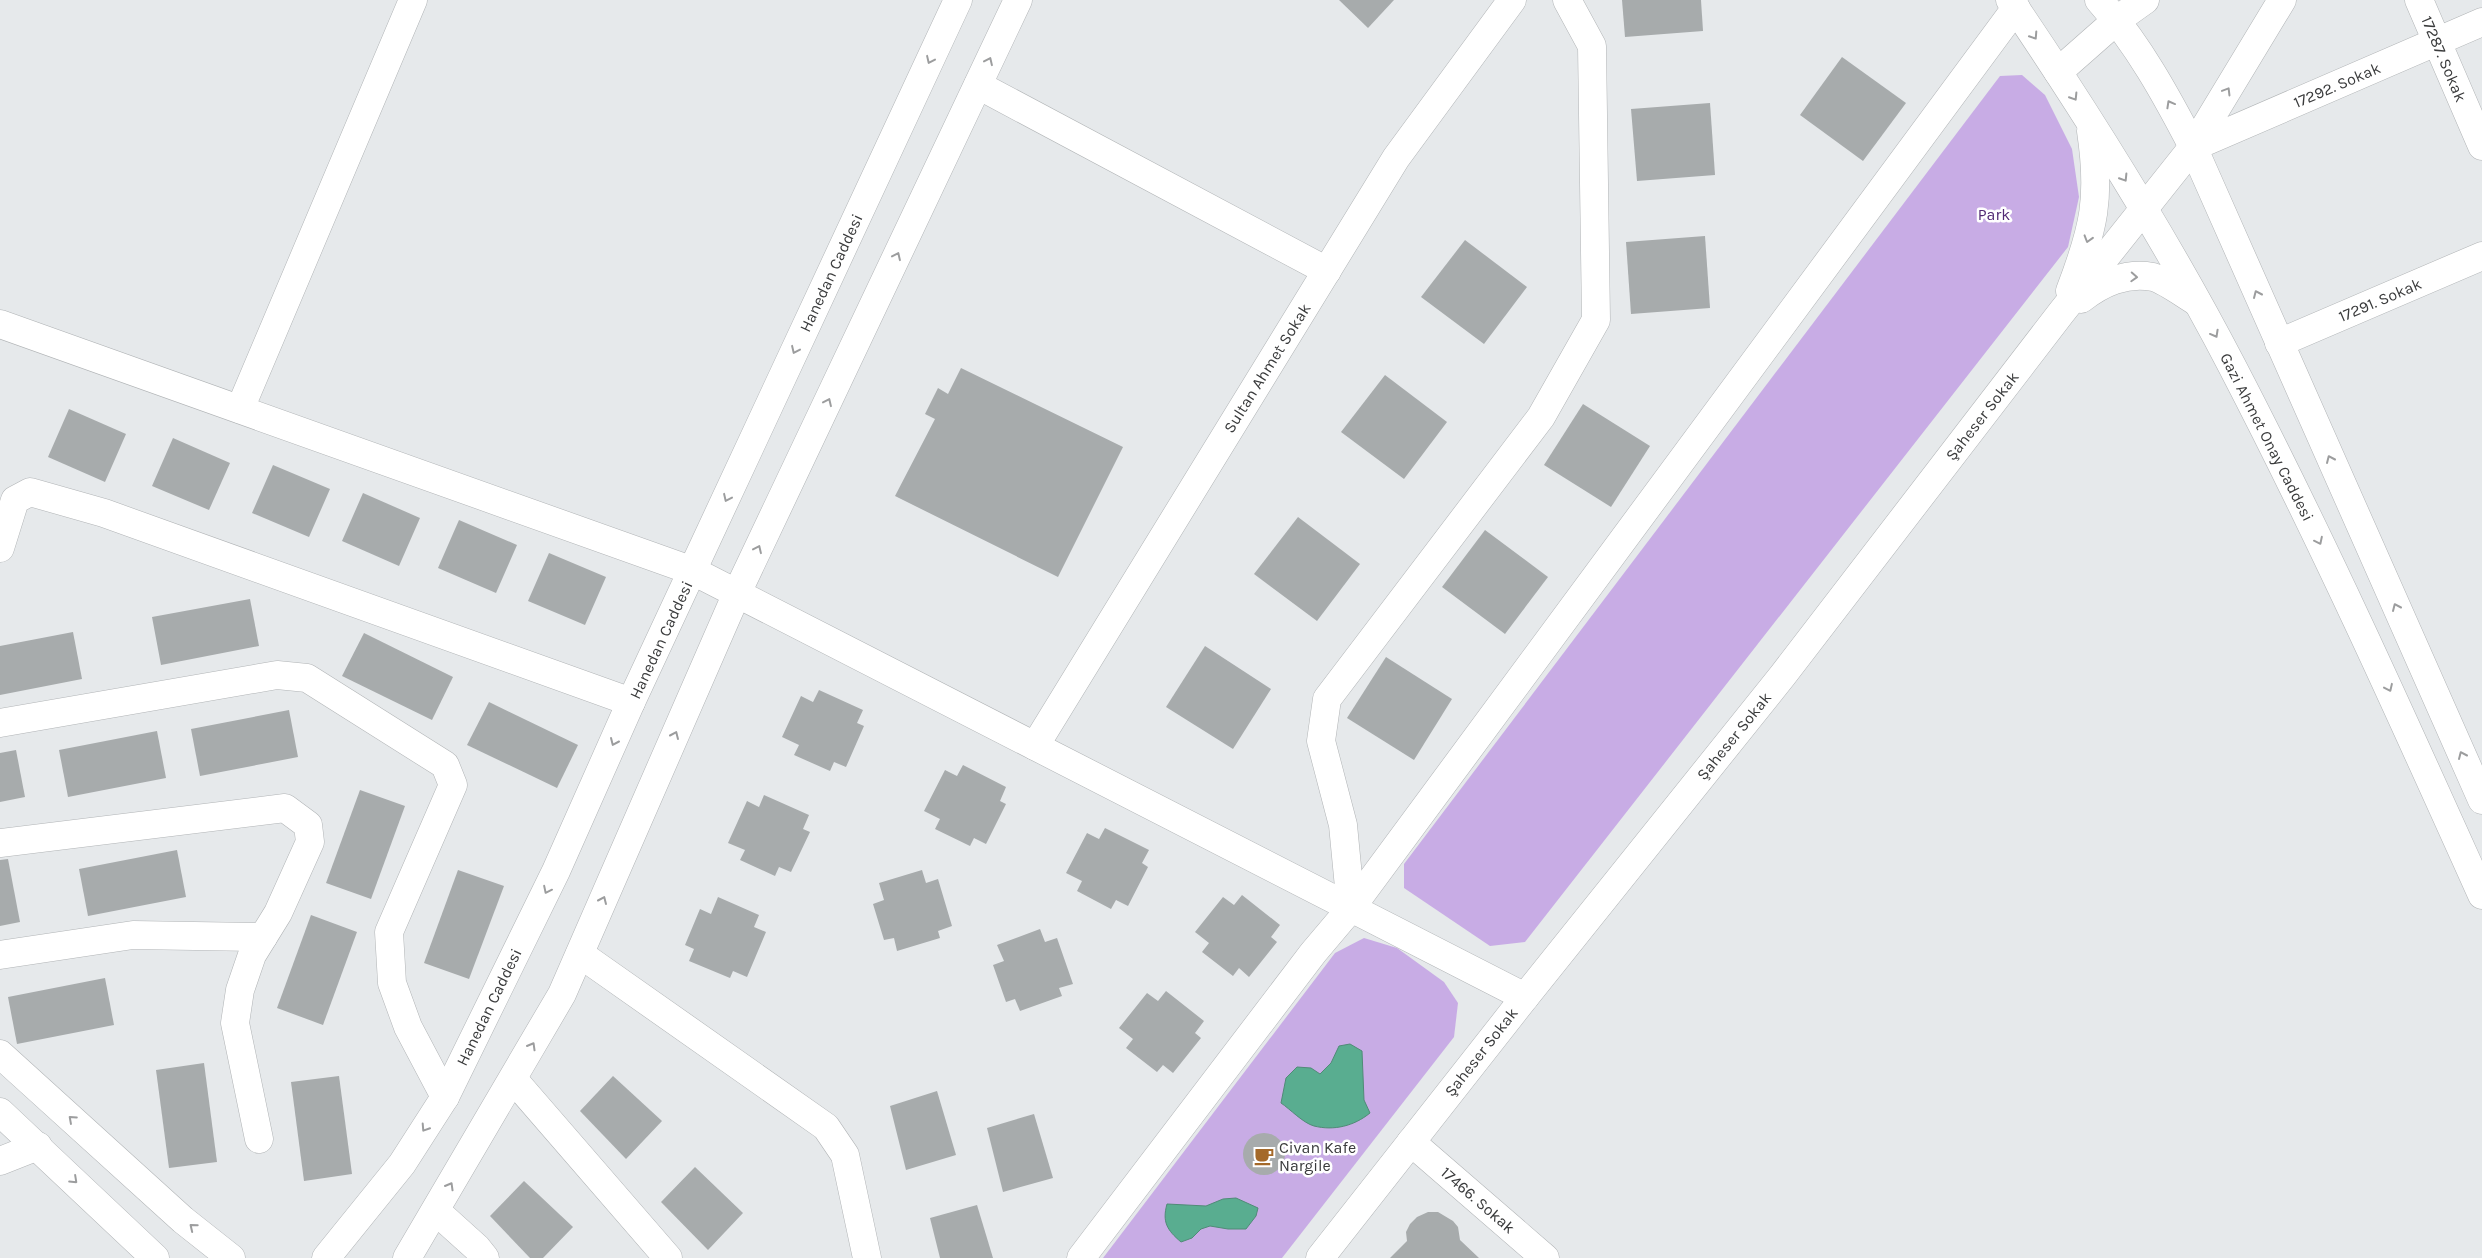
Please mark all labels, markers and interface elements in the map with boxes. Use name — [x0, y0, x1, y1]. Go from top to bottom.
street label: 17287. Sokak — [2417, 13, 2471, 105]
one-way arrow — [2028, 30, 2037, 40]
one-way arrow — [926, 55, 936, 64]
one-way arrow — [983, 57, 993, 66]
street label: 17292. Sokak — [2291, 58, 2383, 112]
one-way arrow — [2221, 87, 2231, 96]
one-way arrow — [2067, 92, 2077, 101]
one-way arrow — [2167, 101, 2177, 110]
one-way arrow — [2118, 173, 2128, 182]
park label: Park — [1978, 205, 2010, 224]
street label: Hanedan Caddesi — [795, 211, 867, 335]
one-way arrow — [2084, 235, 2094, 243]
one-way arrow — [891, 252, 901, 261]
one-way arrow — [2131, 271, 2139, 282]
street label: 17291. Sokak — [2336, 274, 2424, 326]
one-way arrow — [2252, 290, 2263, 299]
street label: Sultan Ahmet Sokak — [1219, 300, 1315, 436]
one-way arrow — [2208, 328, 2218, 337]
one-way arrow — [791, 345, 802, 354]
street label: Gazi Ahmet Onay Caddesi — [2216, 350, 2318, 524]
street label: Şaheser Sokak — [1941, 368, 2023, 464]
one-way arrow — [821, 399, 831, 408]
one-way arrow — [2326, 455, 2336, 464]
one-way arrow — [723, 493, 733, 502]
one-way arrow — [2313, 536, 2323, 545]
one-way arrow — [752, 545, 762, 554]
street label: Hanedan Caddesi — [625, 578, 697, 702]
one-way arrow — [2392, 603, 2402, 612]
one-way arrow — [2383, 683, 2393, 692]
street label: Şaheser Sokak — [1693, 688, 1775, 784]
one-way arrow — [669, 731, 680, 740]
one-way arrow — [609, 737, 620, 746]
one-way arrow — [2458, 751, 2469, 760]
one-way arrow — [543, 885, 553, 894]
one-way arrow — [597, 896, 608, 905]
street label: Hanedan Caddesi — [452, 945, 526, 1069]
street label: Şaheser Sokak — [1440, 1004, 1522, 1100]
one-way arrow — [526, 1042, 536, 1051]
one-way arrow — [68, 1116, 77, 1125]
one-way arrow — [422, 1122, 431, 1132]
place label: Civan Kafe Nargile — [1279, 1138, 1356, 1175]
cafe icon: Civan Kafe Nargile — [1253, 1145, 1275, 1167]
street label: 17466. Sokak — [1437, 1163, 1519, 1237]
one-way arrow — [69, 1174, 78, 1183]
one-way arrow — [444, 1183, 454, 1192]
one-way arrow — [190, 1225, 199, 1233]

